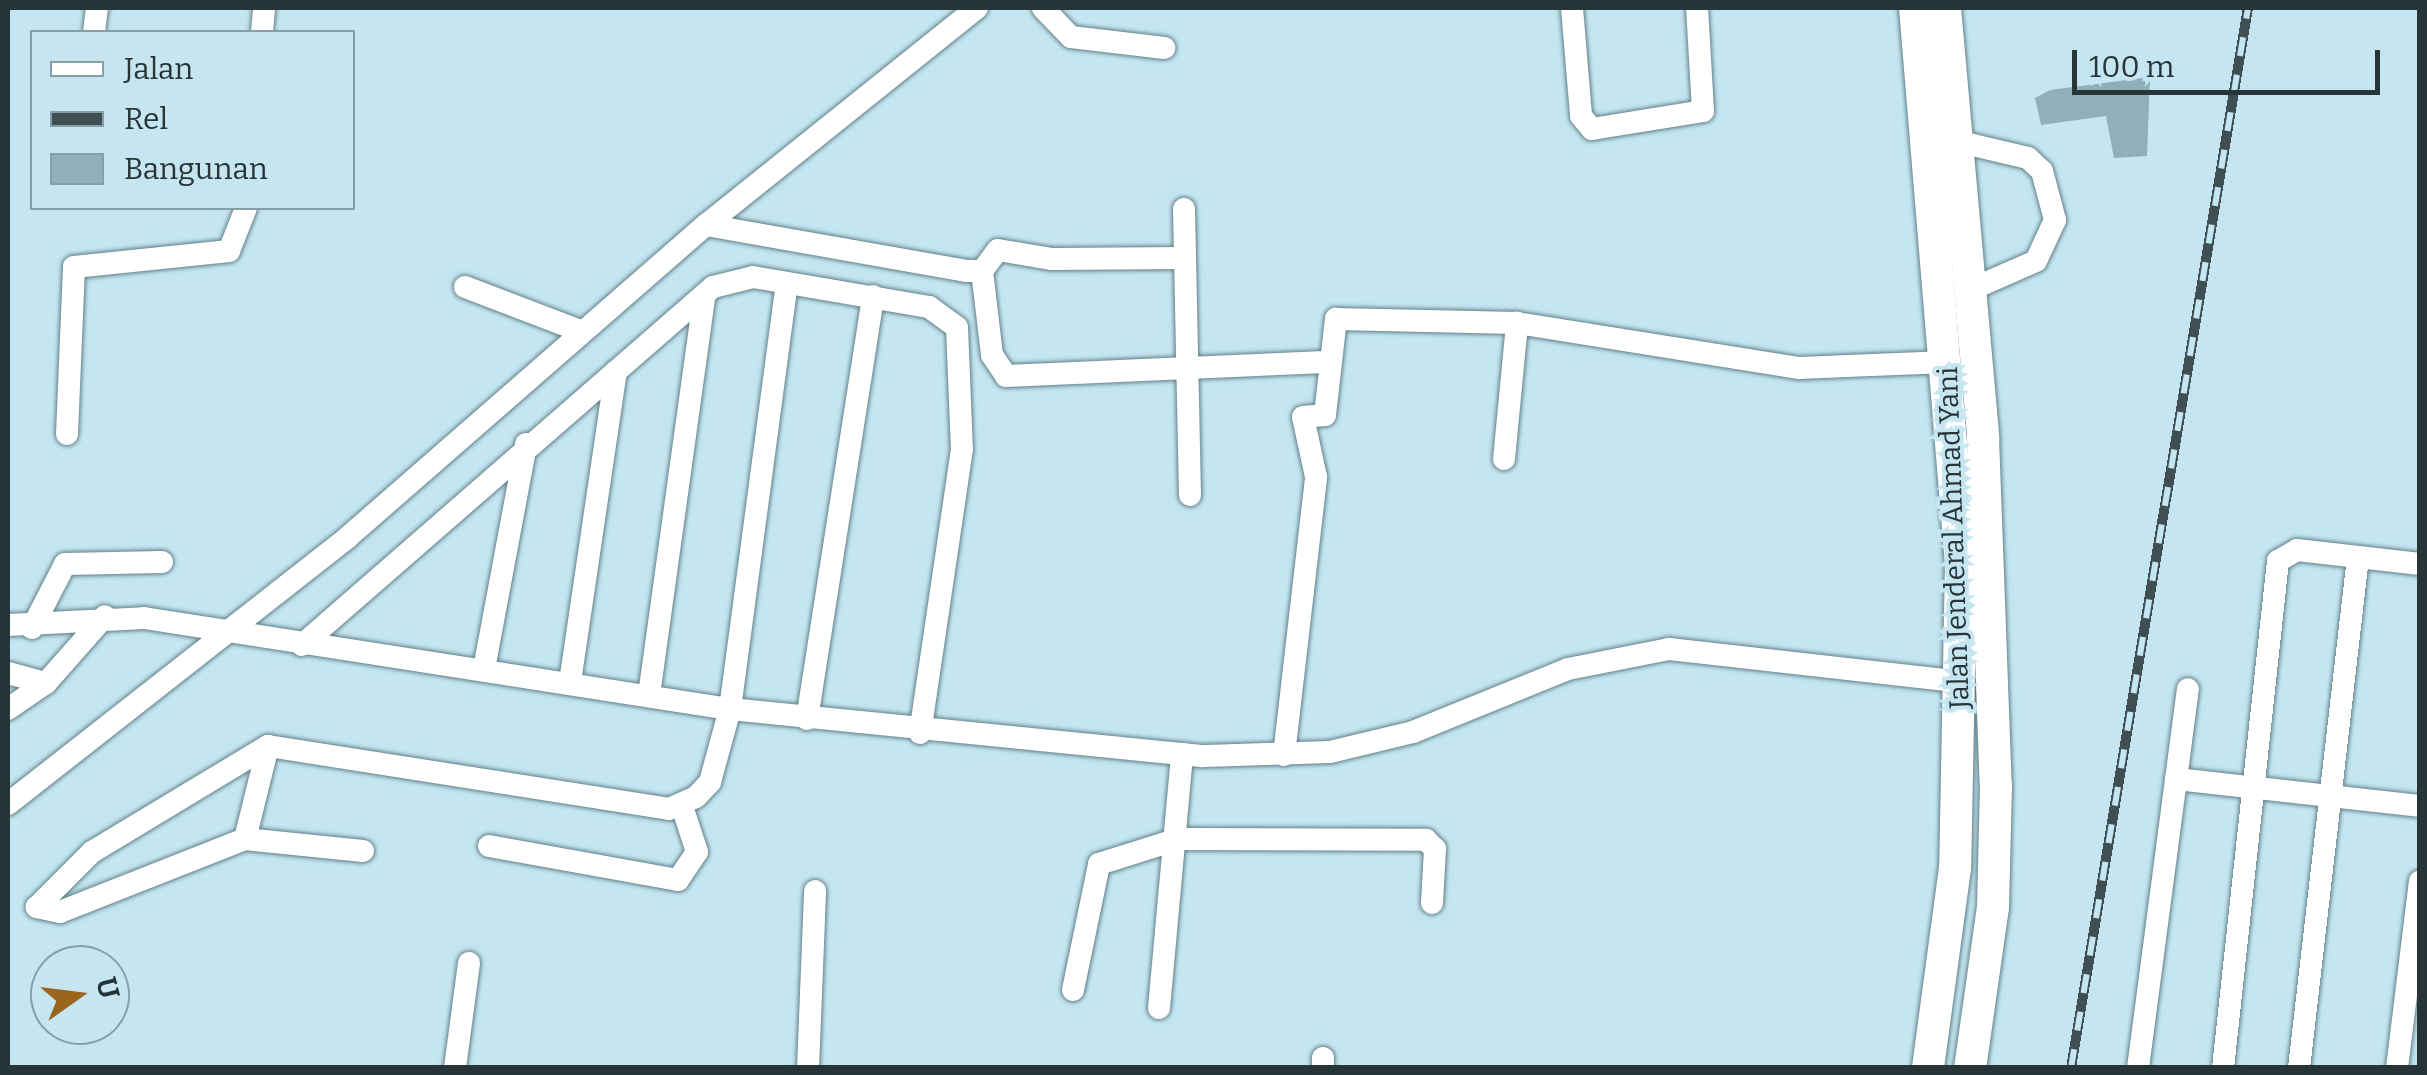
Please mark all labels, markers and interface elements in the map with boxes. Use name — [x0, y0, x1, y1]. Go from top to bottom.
legend — [30, 30, 355, 210]
scale bar — [2077, 30, 2384, 92]
text: 100 m — [2089, 49, 2174, 85]
text: Jalan — [124, 51, 193, 87]
text: Rel — [124, 101, 168, 137]
text: Bangunan — [124, 151, 268, 187]
street label: Jalan Jenderal Ahmad Yani — [1931, 366, 1977, 710]
north arrow — [30, 945, 130, 1045]
text: U — [89, 974, 126, 1002]

